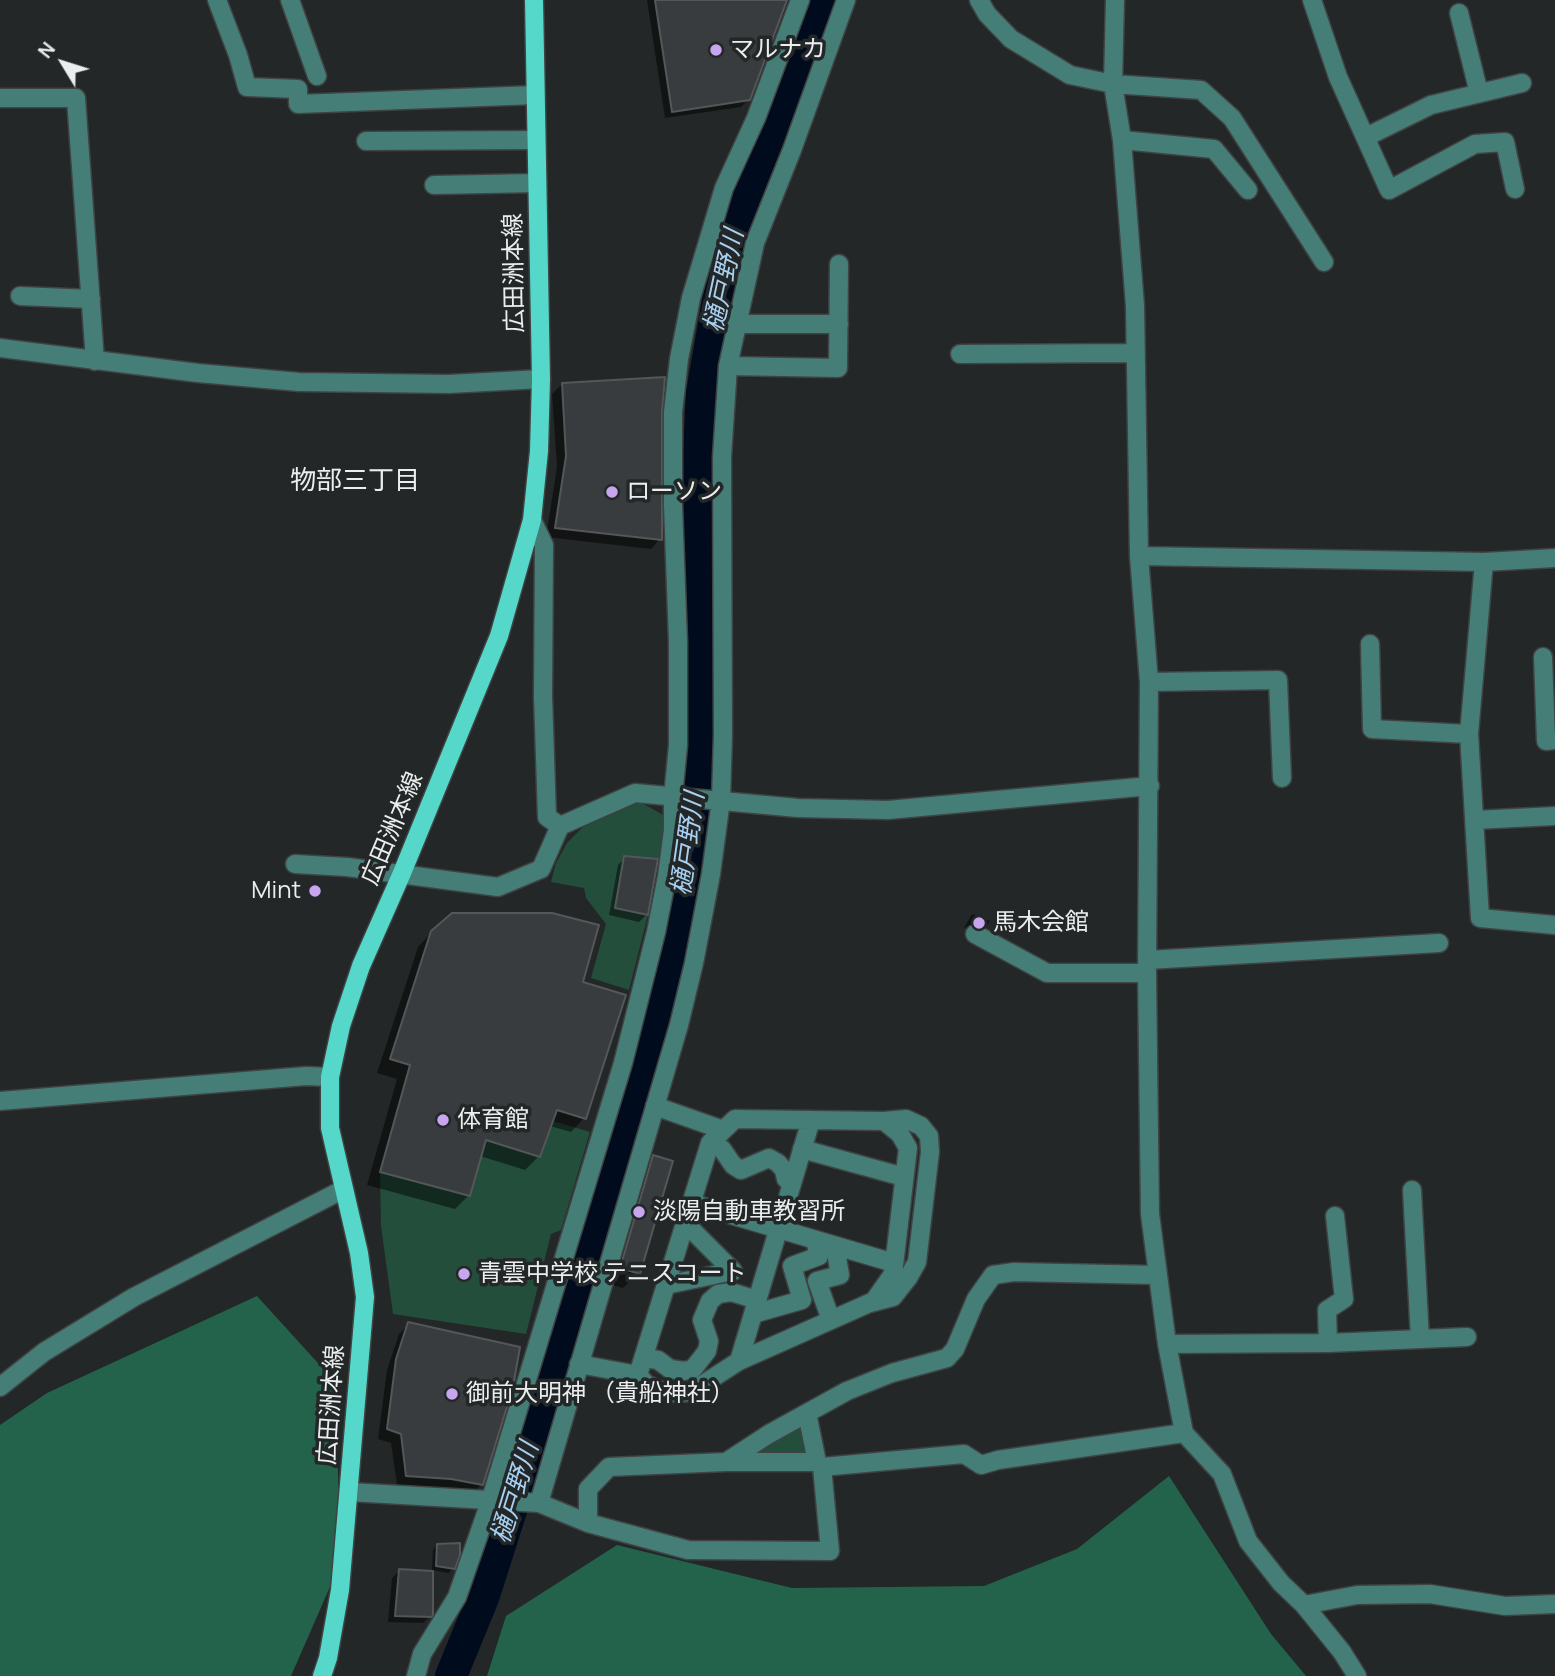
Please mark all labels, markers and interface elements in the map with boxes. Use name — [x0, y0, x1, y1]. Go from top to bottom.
north arrow — [28, 28, 98, 98]
place label: マルナカ — [730, 36, 826, 64]
text: N — [32, 37, 61, 63]
marker: マルナカ — [708, 42, 724, 58]
street label: 広田洲本線 — [500, 213, 530, 333]
water label: 樋戸野川 — [699, 227, 751, 335]
district label: 物部三丁目 — [290, 466, 420, 498]
place label: ローソン — [626, 478, 722, 506]
marker: ローソン — [604, 484, 620, 500]
street label: 広田洲本線 — [356, 768, 430, 890]
water label: 樋戸野川 — [666, 790, 712, 898]
place label: Mint — [251, 877, 301, 905]
marker: Mint — [307, 883, 323, 899]
place label: 馬木会館 — [993, 909, 1089, 937]
marker: 馬木会館 — [971, 915, 987, 931]
place label: 体育館 — [457, 1106, 529, 1134]
marker: 体育館 — [435, 1112, 451, 1128]
place label: 淡陽自動車教習所 — [653, 1198, 845, 1226]
marker: 淡陽自動車教習所 — [631, 1204, 647, 1220]
place label: 青雲中学校 テニスコート — [478, 1260, 747, 1288]
marker: 青雲中学校 テニスコート — [456, 1266, 472, 1282]
street label: 広田洲本線 — [313, 1344, 351, 1466]
place label: 御前大明神 （貴船神社） — [466, 1380, 735, 1408]
marker: 御前大明神 （貴船神社） — [444, 1386, 460, 1402]
water label: 樋戸野川 — [486, 1439, 546, 1547]

